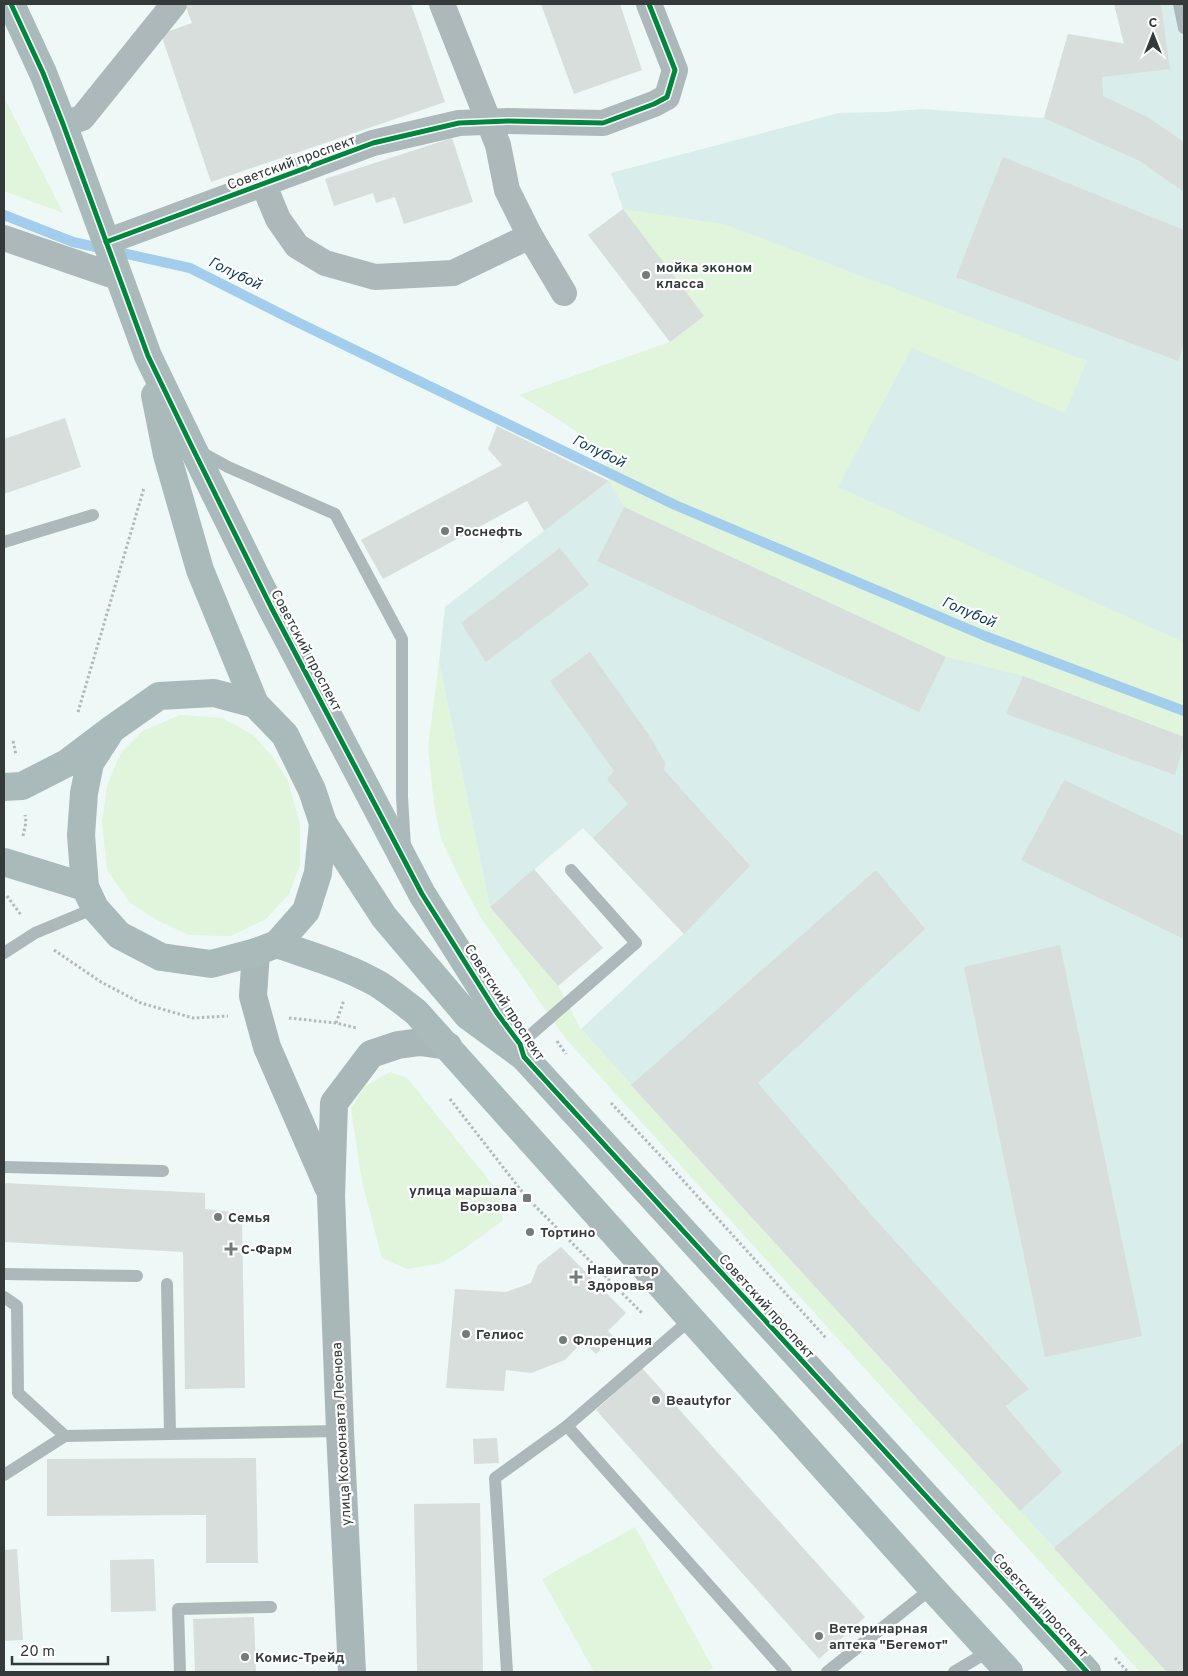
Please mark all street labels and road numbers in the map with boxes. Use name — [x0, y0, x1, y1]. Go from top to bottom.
street label: Советский проспект — [225, 132, 358, 194]
street label: Советский проспект — [266, 587, 345, 714]
street label: Советский проспект — [460, 942, 548, 1064]
street label: Советский проспект — [714, 1251, 817, 1363]
street label: улица Космонавта Леонова — [329, 1342, 356, 1526]
street label: Советский проспект — [988, 1550, 1091, 1662]

